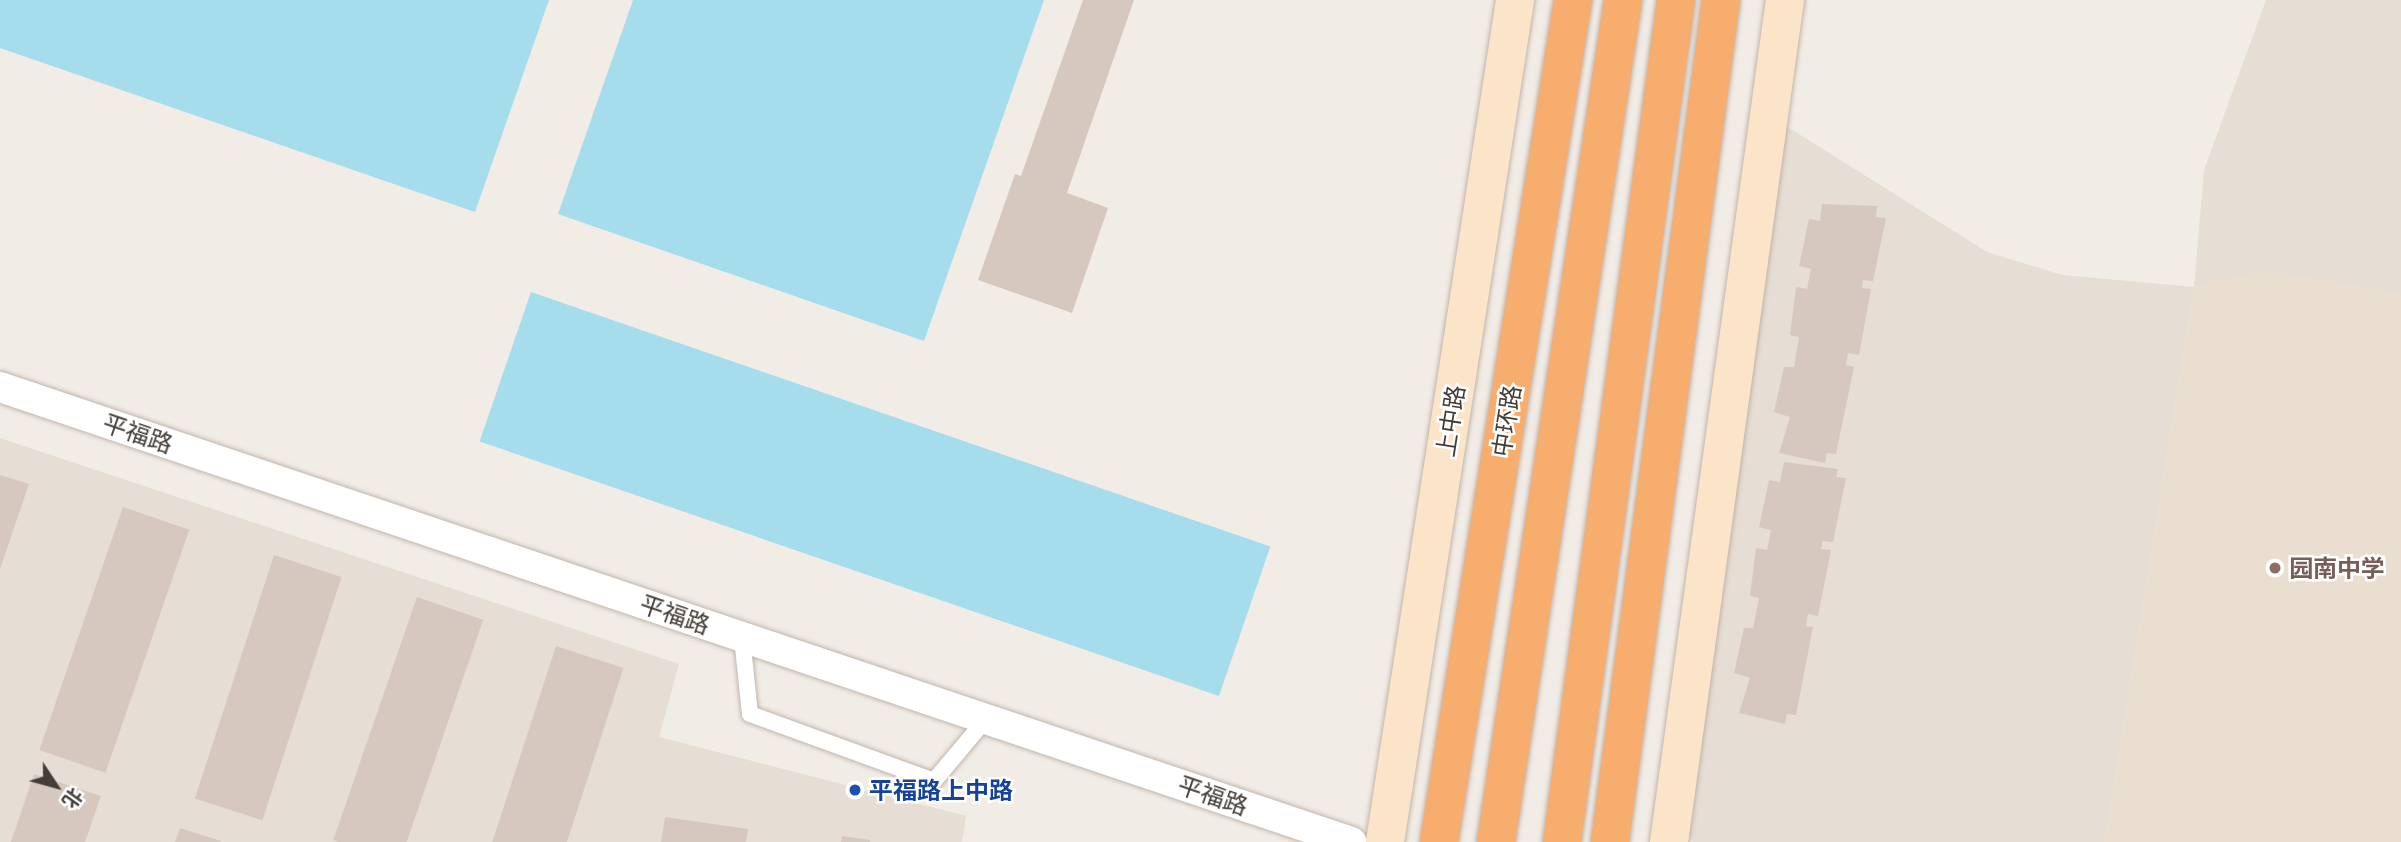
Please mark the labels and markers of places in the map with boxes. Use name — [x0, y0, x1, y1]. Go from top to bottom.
place label: 园南中学 — [2289, 554, 2385, 582]
marker: 园南中学 — [2267, 560, 2283, 576]
place label: 平福路上中路 — [869, 776, 1013, 804]
marker: 平福路上中路 — [847, 782, 863, 798]

